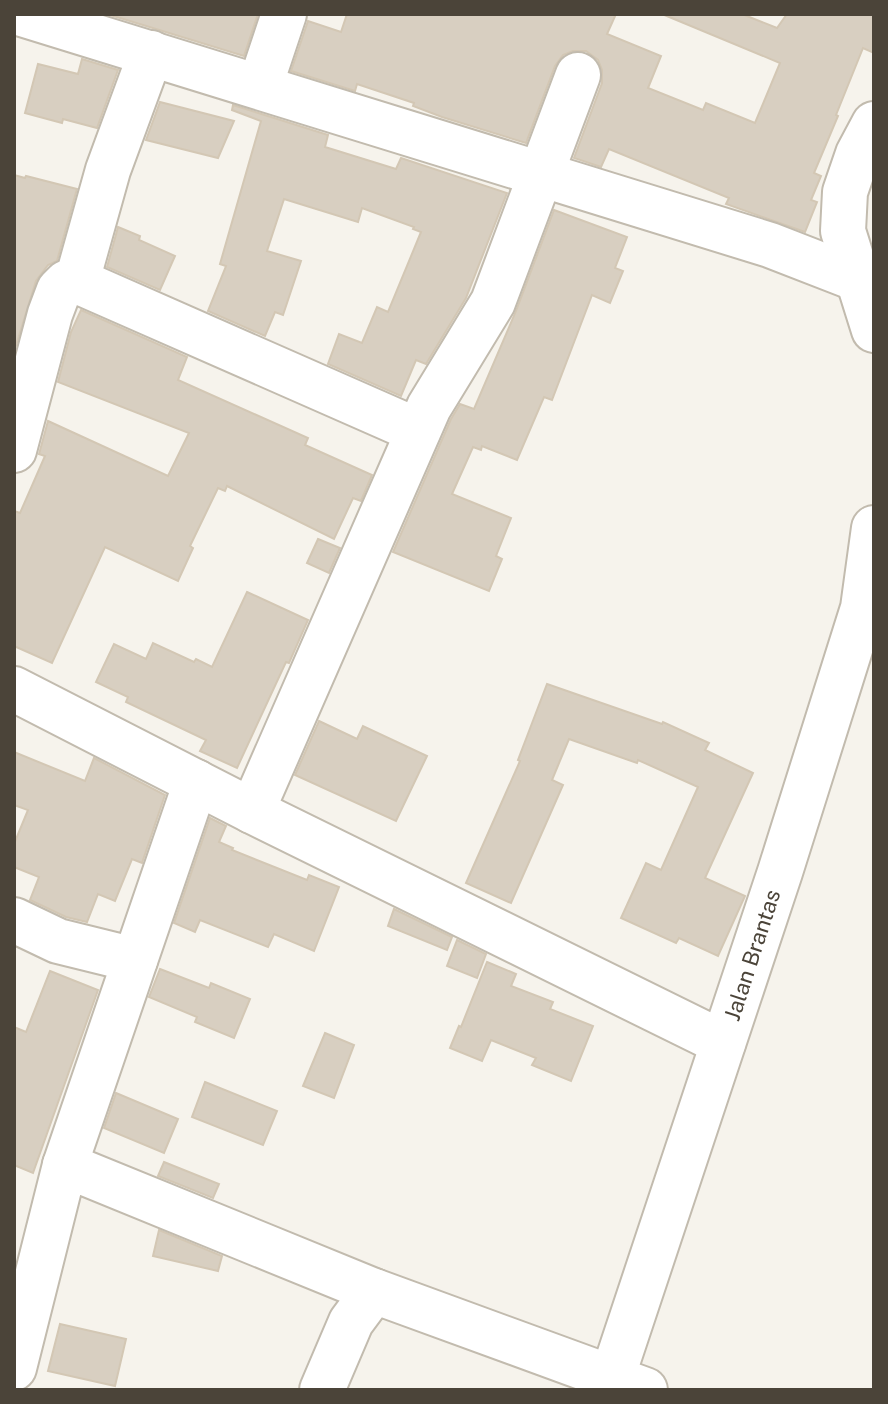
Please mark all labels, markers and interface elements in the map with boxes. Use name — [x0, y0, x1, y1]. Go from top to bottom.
street label: Jalan Brantas — [719, 886, 785, 1024]

